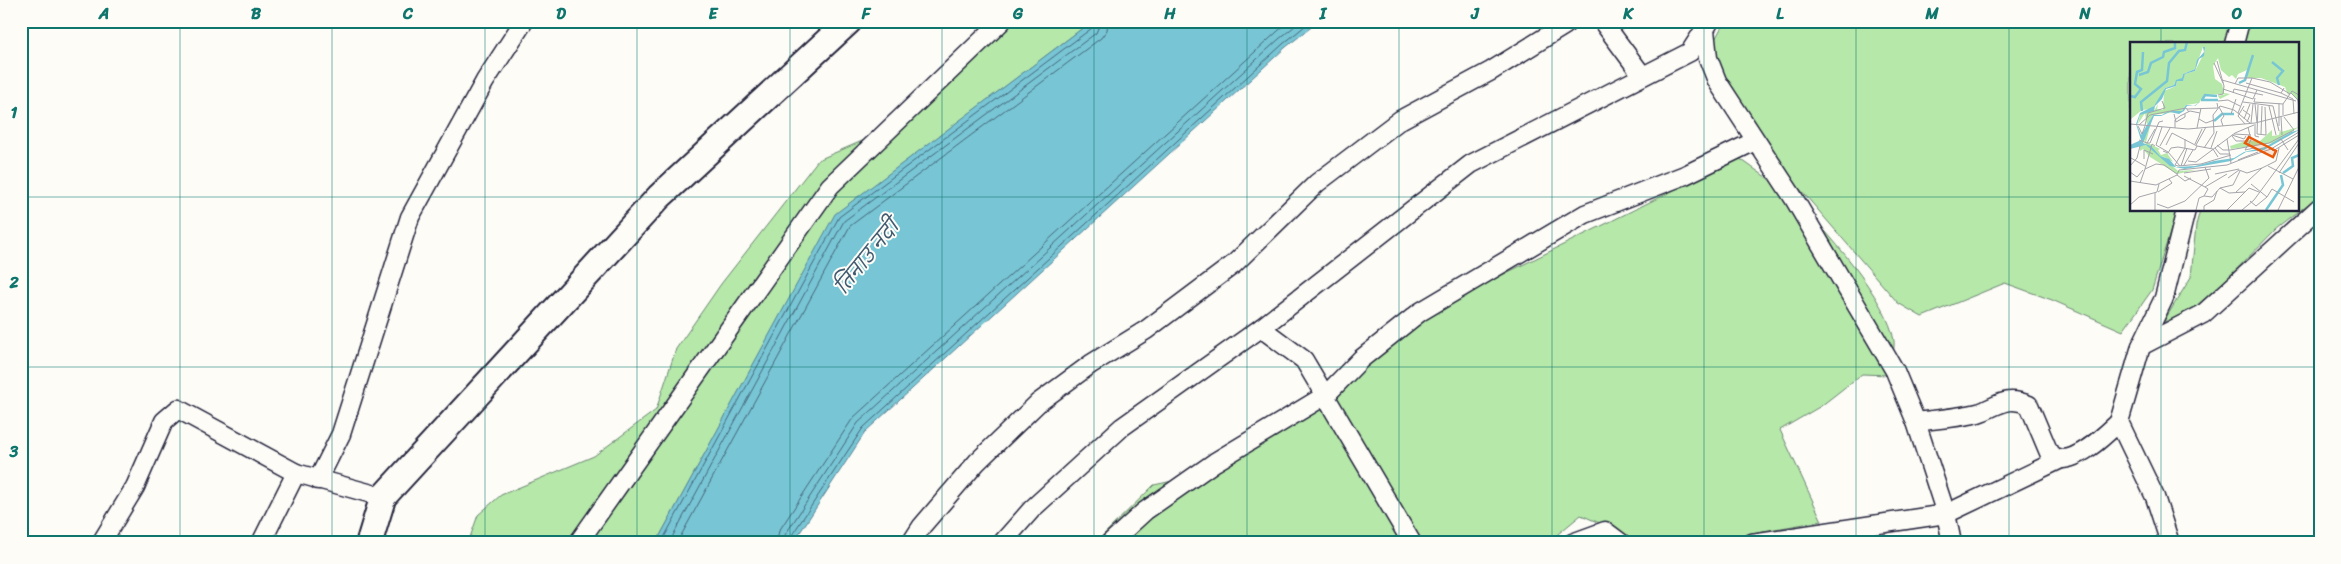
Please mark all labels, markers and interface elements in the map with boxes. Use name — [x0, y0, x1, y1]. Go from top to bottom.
text: A — [98, 0, 109, 28]
text: B — [251, 0, 262, 28]
text: C — [402, 0, 414, 28]
text: D — [556, 0, 566, 28]
text: E — [709, 0, 719, 28]
text: F — [861, 0, 872, 28]
text: G — [1012, 0, 1024, 28]
text: H — [1163, 0, 1176, 28]
text: I — [1319, 0, 1328, 28]
text: J — [1470, 0, 1480, 28]
text: K — [1622, 0, 1634, 28]
text: L — [1776, 0, 1784, 28]
text: M — [1924, 0, 1939, 28]
text: N — [2078, 0, 2091, 28]
text: O — [2231, 0, 2243, 28]
inset map — [2130, 42, 2298, 211]
text: 1 — [11, 98, 18, 127]
water label: तिनाउ नदी — [826, 209, 911, 302]
text: 2 — [8, 268, 19, 297]
text: 3 — [9, 437, 19, 466]

